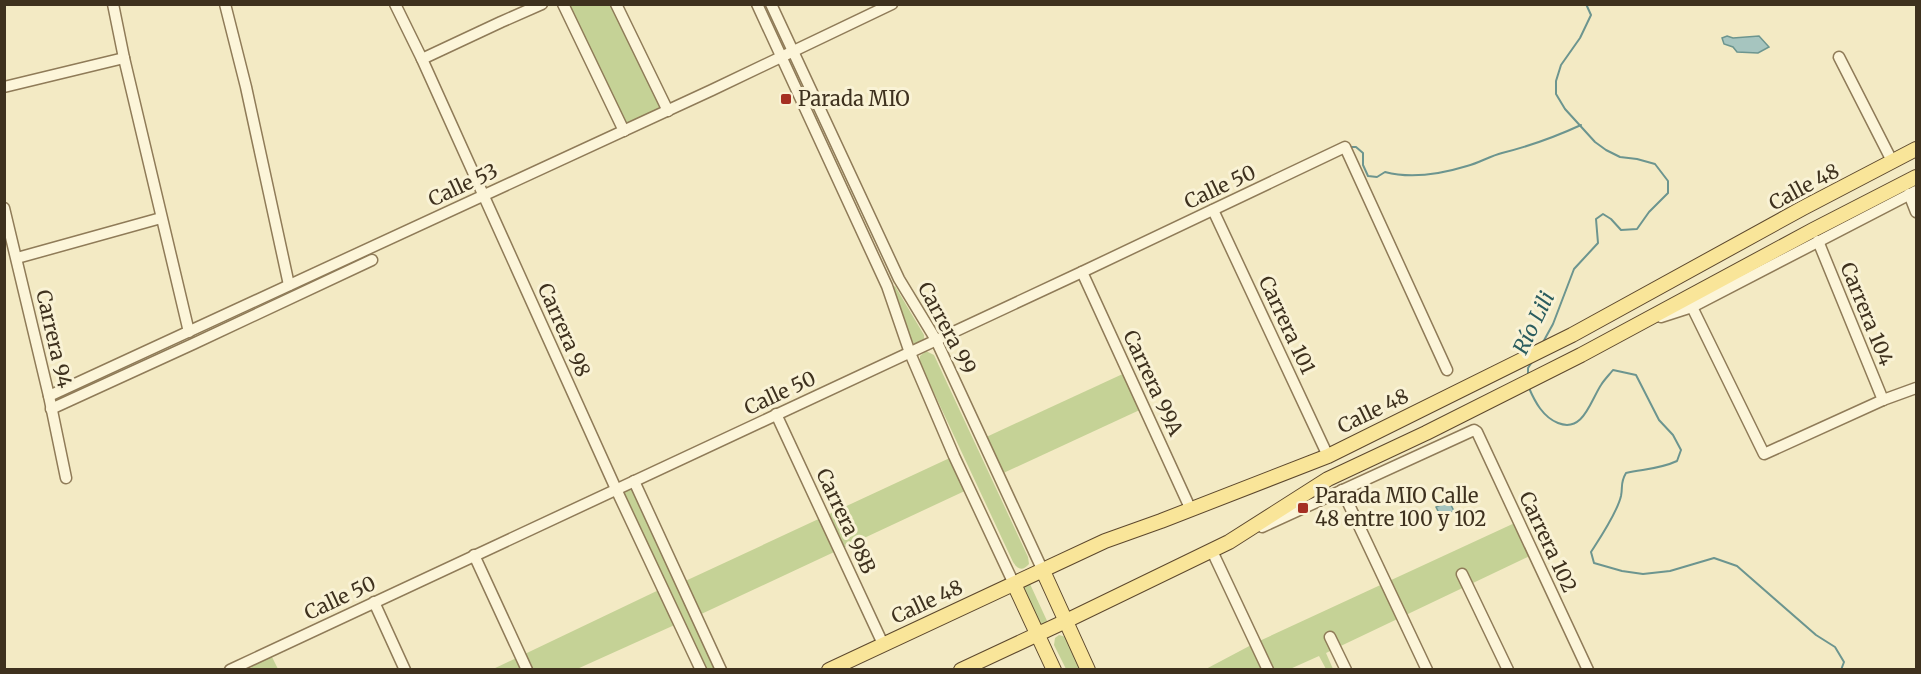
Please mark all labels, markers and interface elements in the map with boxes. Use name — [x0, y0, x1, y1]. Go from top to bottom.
place label: Parada MIO — [798, 86, 910, 111]
marker: Parada MIO — [779, 92, 793, 106]
street label: Calle 53 — [424, 158, 502, 211]
street label: Calle 48 — [1764, 158, 1843, 215]
street label: Calle 50 — [1180, 159, 1259, 214]
street label: Carrera 104 — [1835, 258, 1900, 369]
street label: Carrera 101 — [1254, 272, 1321, 378]
street label: Carrera 99 — [913, 278, 982, 378]
street label: Carrera 98 — [533, 279, 596, 381]
street label: Carrera 94 — [31, 287, 78, 390]
water label: Río Lili — [1507, 287, 1560, 359]
street label: Carrera 99A — [1118, 326, 1189, 440]
street label: Calle 50 — [740, 365, 819, 420]
street label: Calle 48 — [1333, 383, 1412, 438]
street label: Carrera 98B — [811, 464, 882, 577]
place label: Parada MIO Calle 48 entre 100 y 102 — [1315, 483, 1486, 531]
street label: Carrera 102 — [1514, 487, 1583, 596]
marker: Parada MIO Calle 48 entre 100 y 102 — [1296, 501, 1310, 515]
street label: Calle 50 — [300, 570, 379, 625]
street label: Calle 48 — [887, 574, 966, 629]

